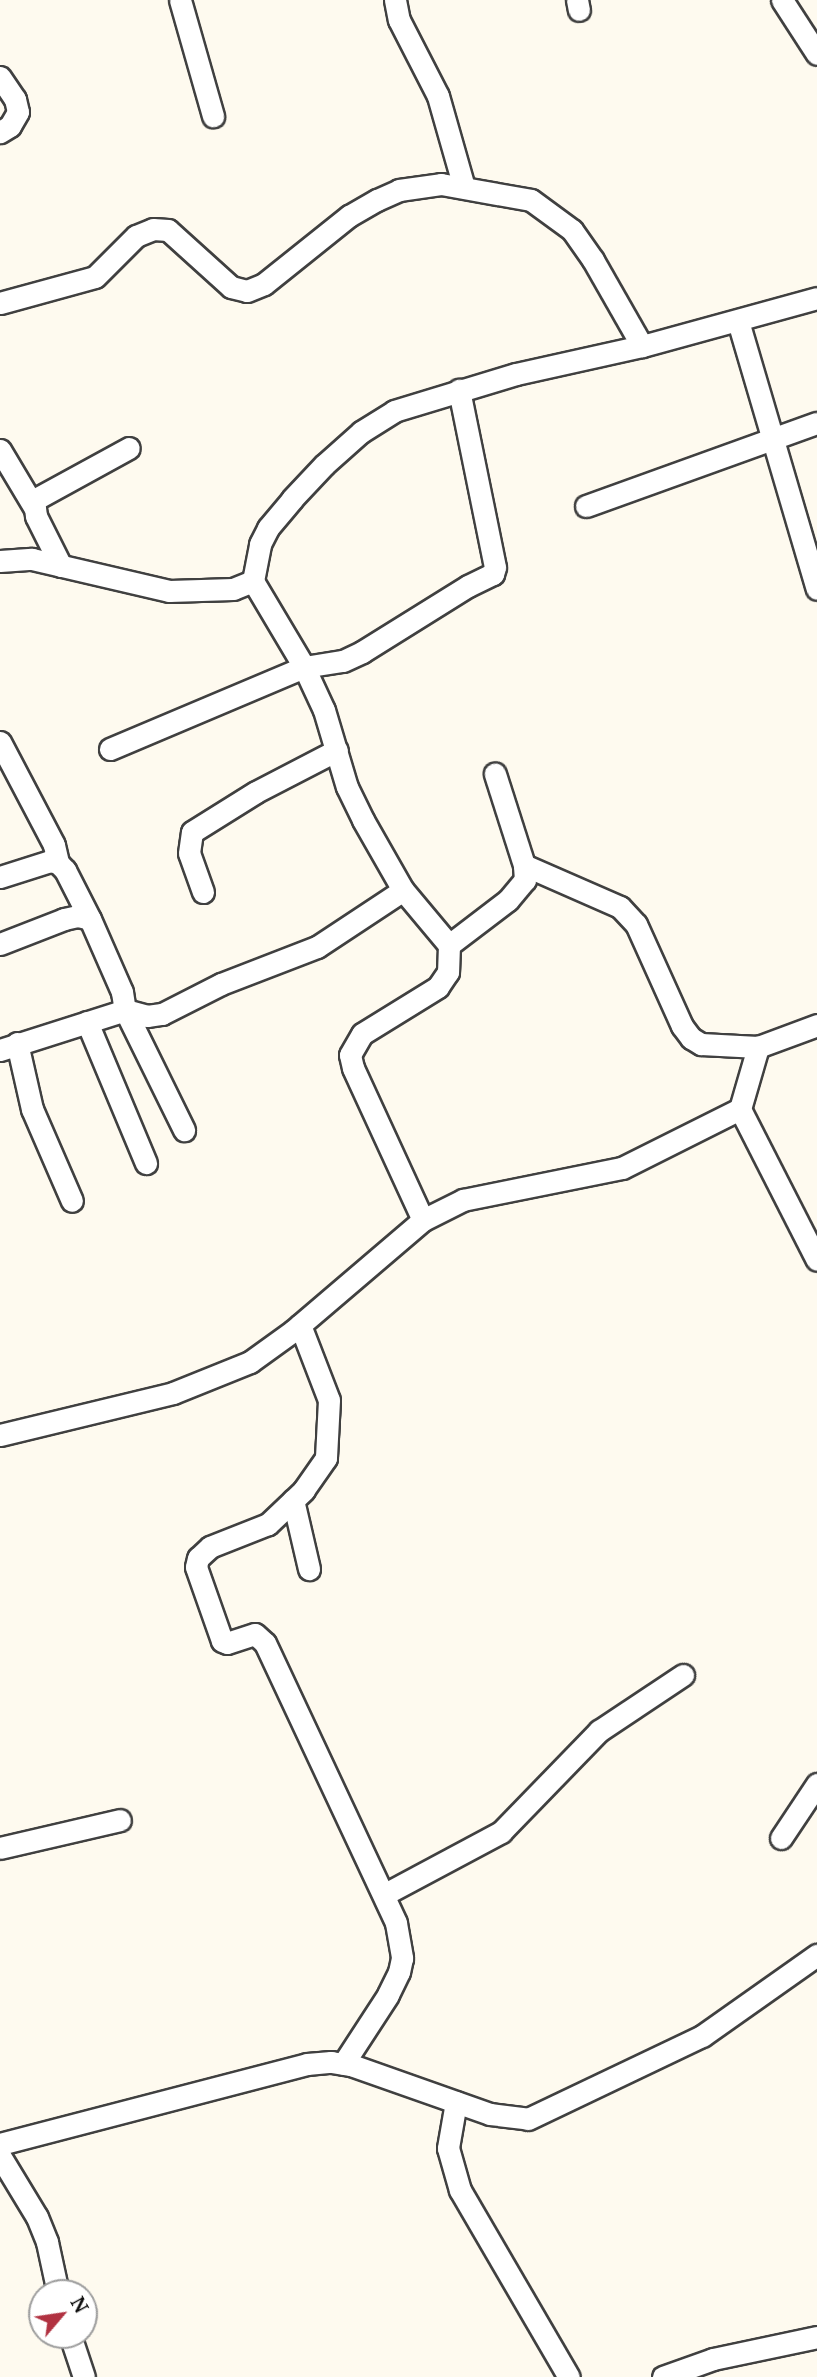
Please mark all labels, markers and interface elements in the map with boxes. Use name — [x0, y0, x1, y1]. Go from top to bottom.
north arrow — [28, 2279, 98, 2349]
text: N — [65, 2292, 95, 2318]

